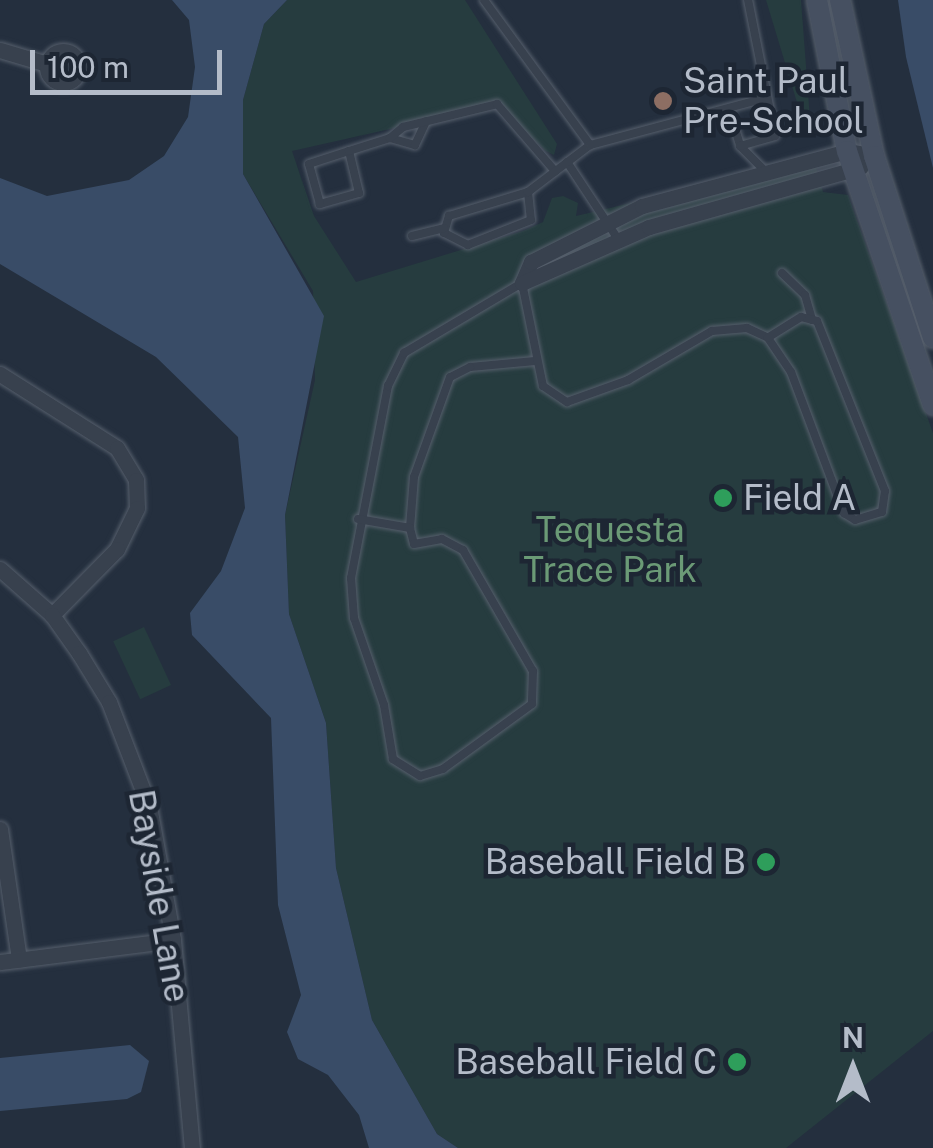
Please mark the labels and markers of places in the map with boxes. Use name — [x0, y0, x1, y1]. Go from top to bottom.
place label: Saint Paul Pre-School — [683, 60, 864, 142]
marker: Saint Paul Pre-School — [652, 90, 674, 112]
place label: Field A — [743, 477, 856, 519]
marker: Field A — [712, 487, 734, 509]
place label: Baseball Field B — [485, 841, 746, 883]
marker: Baseball Field B — [755, 851, 777, 873]
place label: Baseball Field C — [455, 1041, 717, 1083]
marker: Baseball Field C — [726, 1051, 748, 1073]

